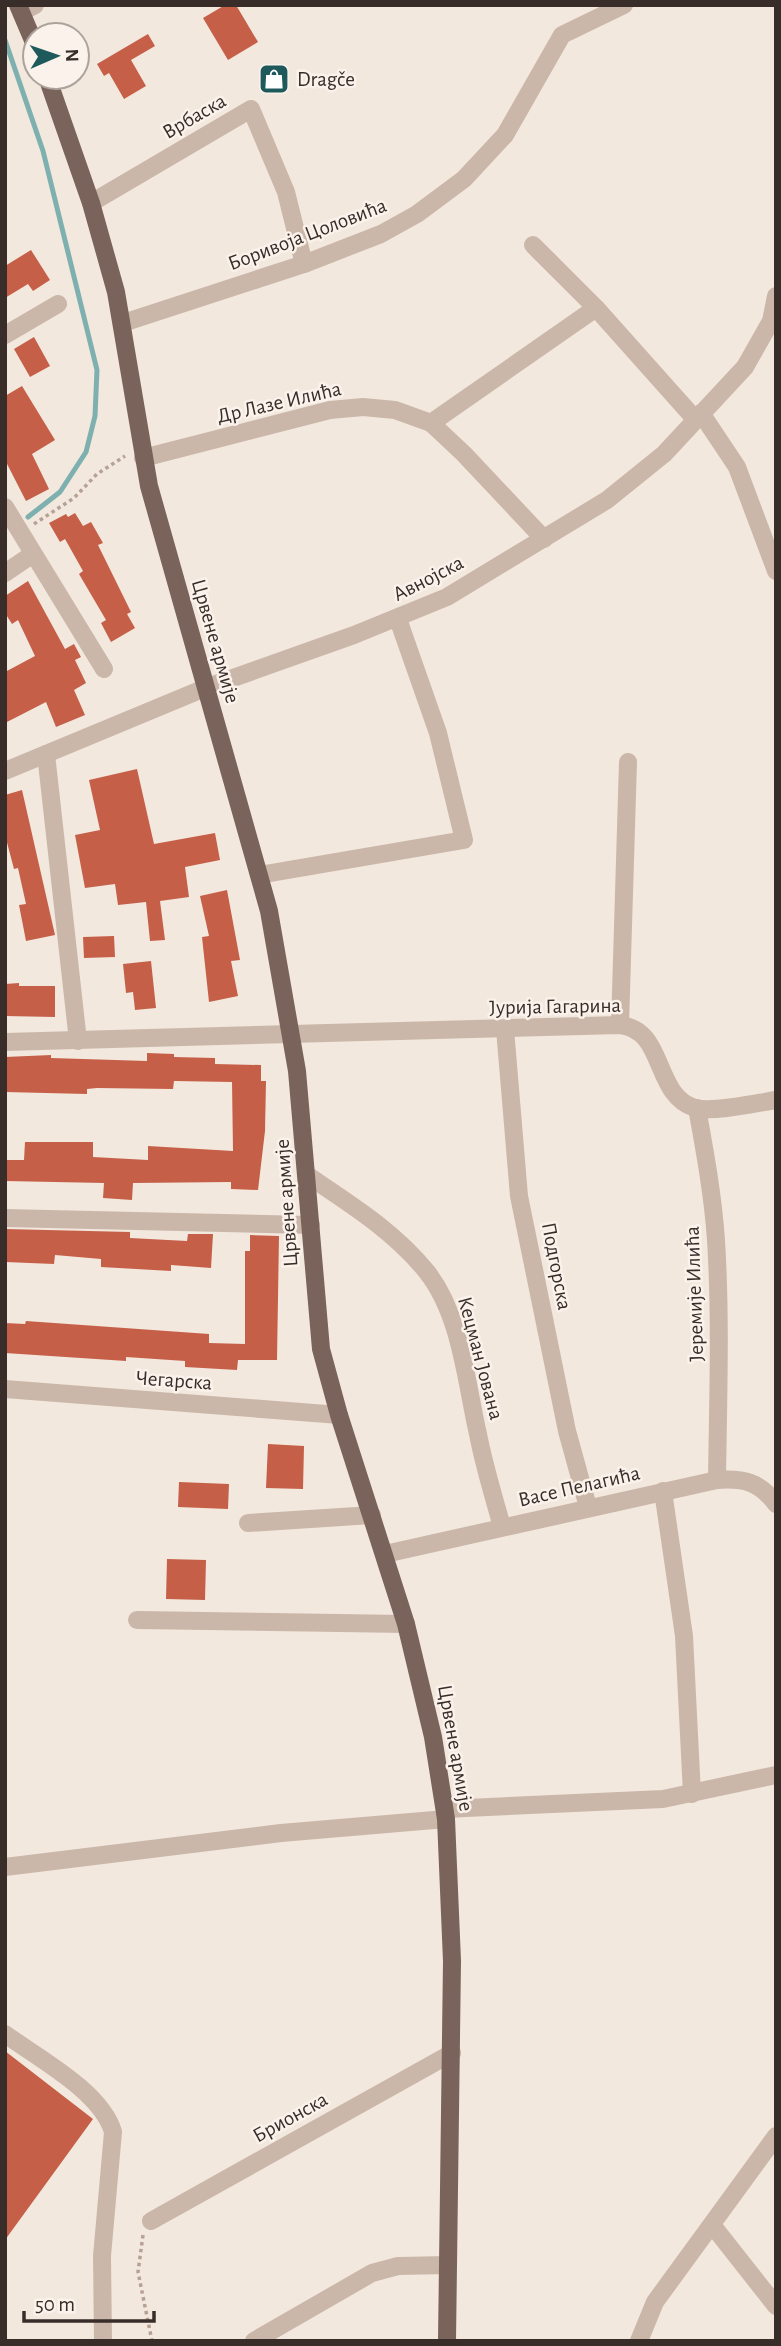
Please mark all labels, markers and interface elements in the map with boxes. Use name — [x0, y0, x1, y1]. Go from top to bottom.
north arrow — [21, 21, 91, 91]
text: N — [62, 49, 81, 62]
shop icon: Dragče — [257, 62, 291, 96]
place label: Dragče — [297, 69, 355, 90]
street label: Врбаска — [159, 90, 230, 143]
street label: Боривоја Цоловића — [225, 194, 390, 274]
street label: Др Лазе Илића — [215, 378, 344, 427]
street label: Авнојска — [390, 552, 467, 605]
street label: Црвене армије — [188, 577, 243, 706]
street label: Јурија Гагарина — [489, 995, 622, 1018]
street label: Црвене армије — [272, 1138, 301, 1268]
street label: Подгорска — [538, 1221, 575, 1312]
street label: Јеремије Илића — [682, 1225, 707, 1362]
street label: Кецман Јована — [454, 1294, 507, 1422]
street label: Чегарска — [135, 1367, 213, 1394]
street label: Васе Пелагића — [516, 1462, 642, 1511]
street label: Црвене армије — [434, 1683, 477, 1813]
street label: Брионска — [249, 2088, 331, 2146]
scale bar — [24, 2280, 154, 2324]
text: 50 m — [35, 2294, 75, 2315]

